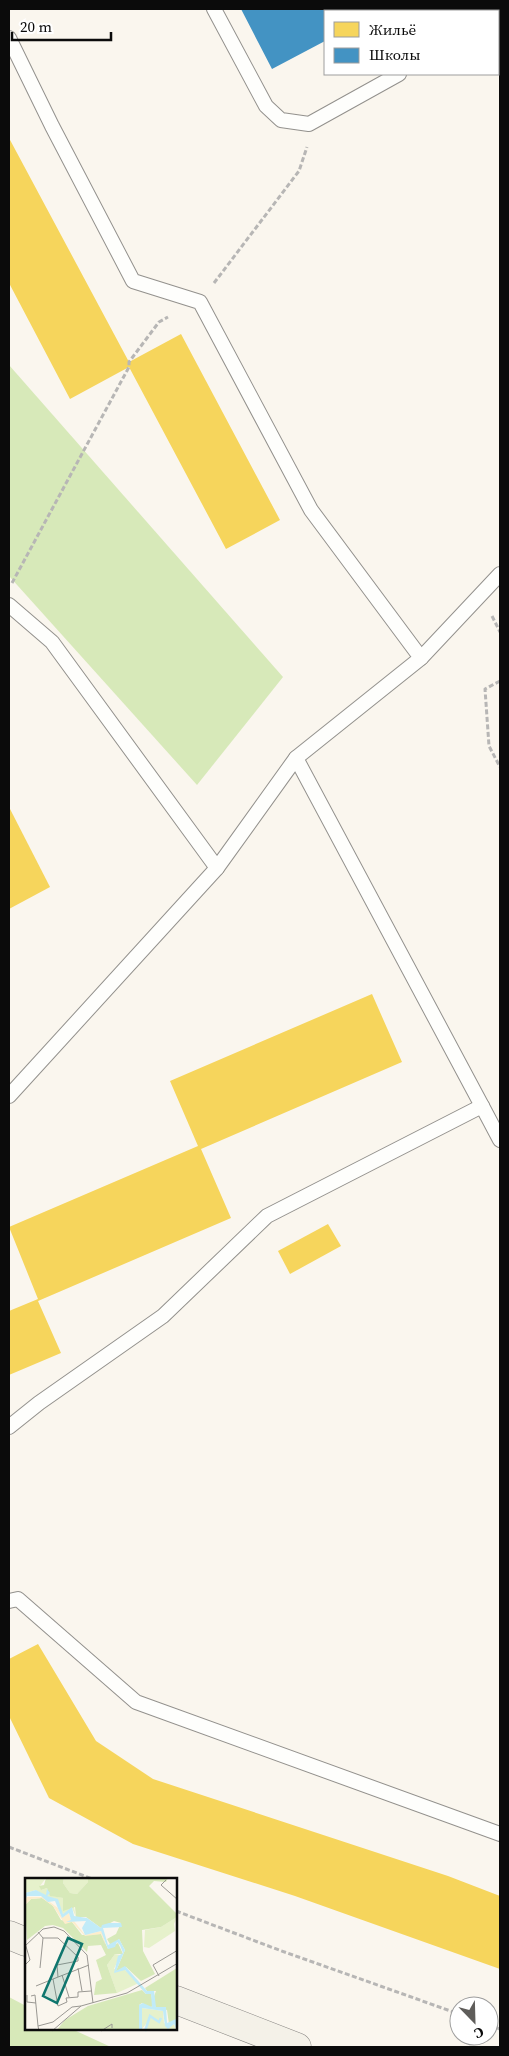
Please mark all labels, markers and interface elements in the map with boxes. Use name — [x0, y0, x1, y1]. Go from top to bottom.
scale bar — [12, 10, 111, 42]
legend — [324, 10, 499, 75]
text: 20 m — [20, 16, 52, 37]
text: Жильё — [369, 19, 417, 40]
text: Школы — [369, 44, 420, 65]
inset map — [25, 1878, 178, 2031]
north arrow — [449, 1996, 499, 2046]
text: С — [471, 2022, 487, 2044]

